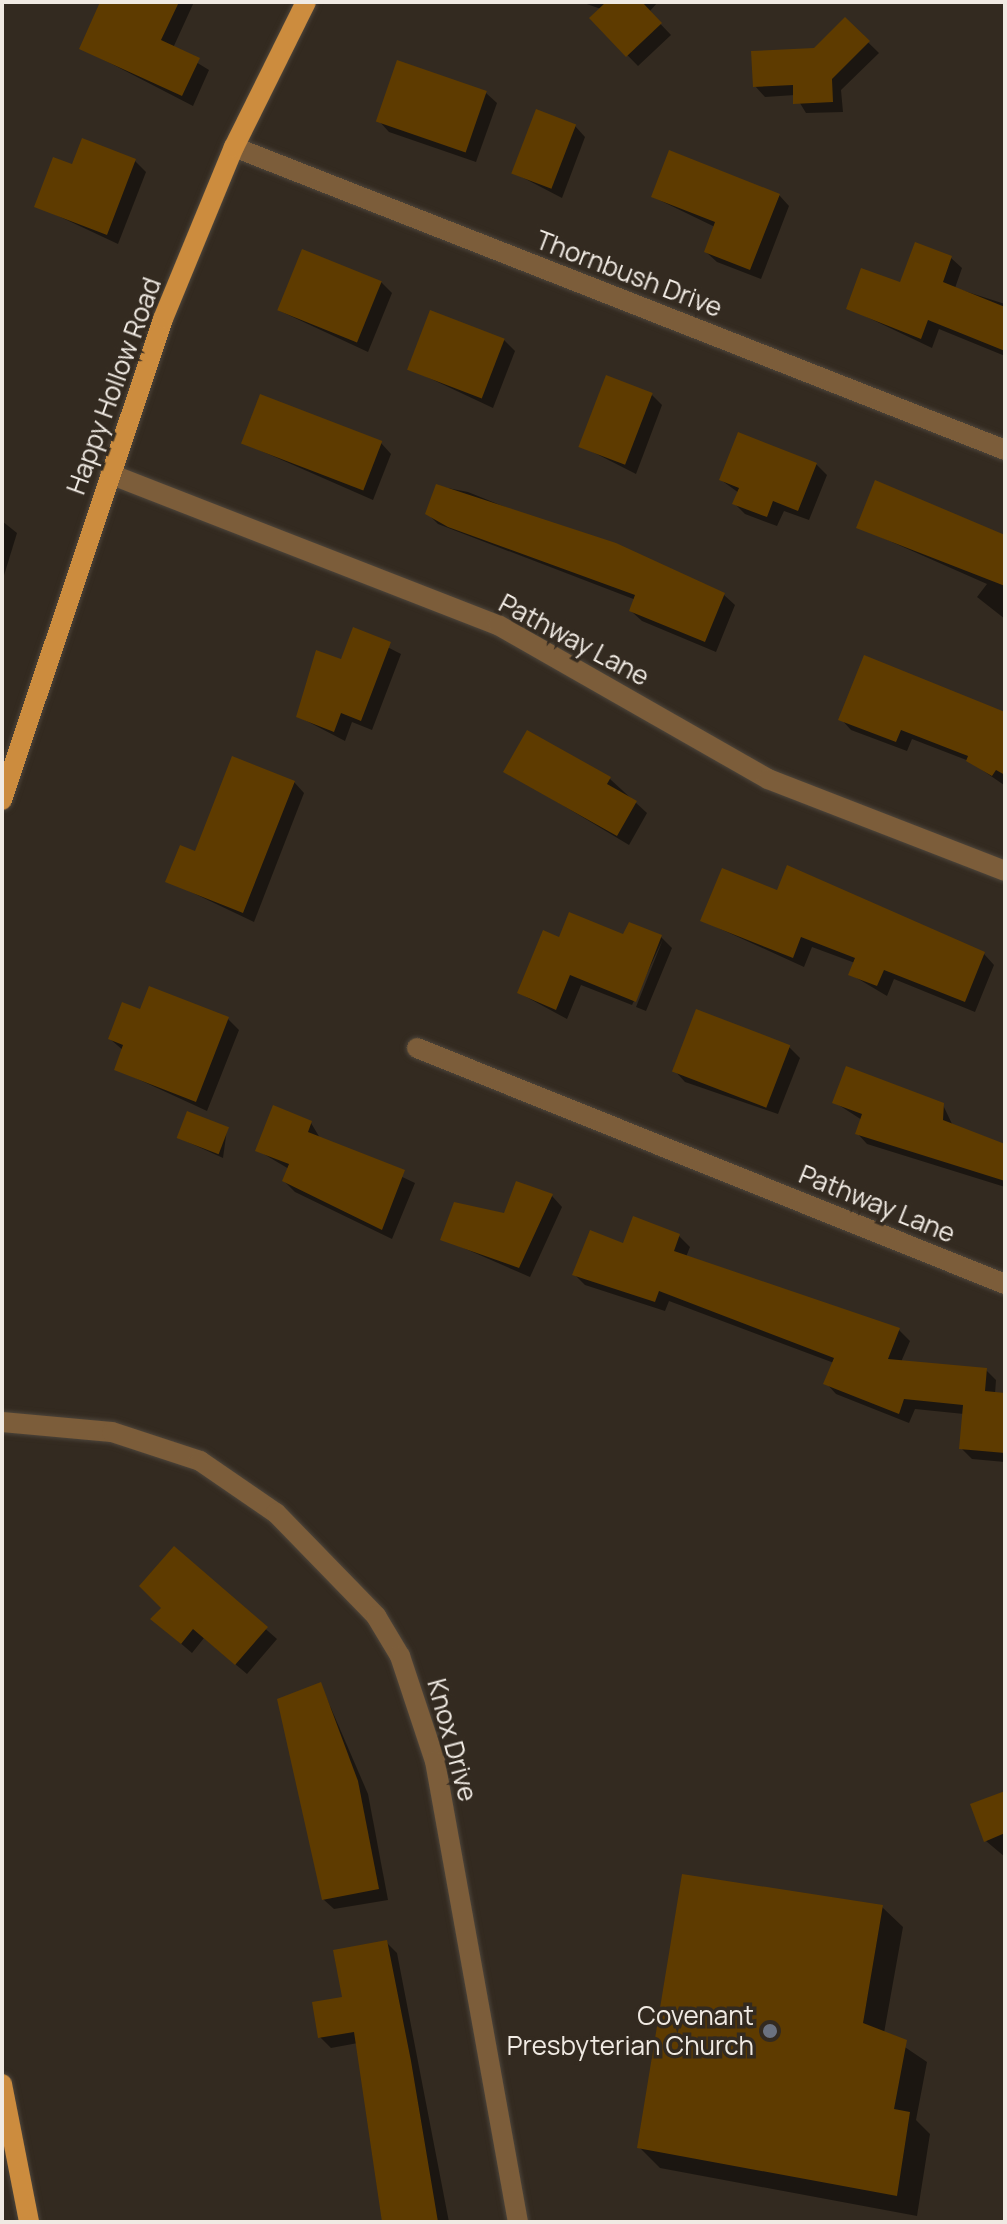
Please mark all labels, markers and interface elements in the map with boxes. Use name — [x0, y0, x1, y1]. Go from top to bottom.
street label: Thornbush Drive — [531, 224, 727, 324]
street label: Happy Hollow Road — [60, 273, 168, 499]
street label: Pathway Lane — [494, 587, 654, 693]
street label: Pathway Lane — [794, 1159, 960, 1249]
street label: Knox Drive — [421, 1675, 483, 1805]
place label: Covenant Presbyterian Church — [507, 2000, 754, 2062]
marker: Covenant Presbyterian Church — [761, 2022, 779, 2040]

